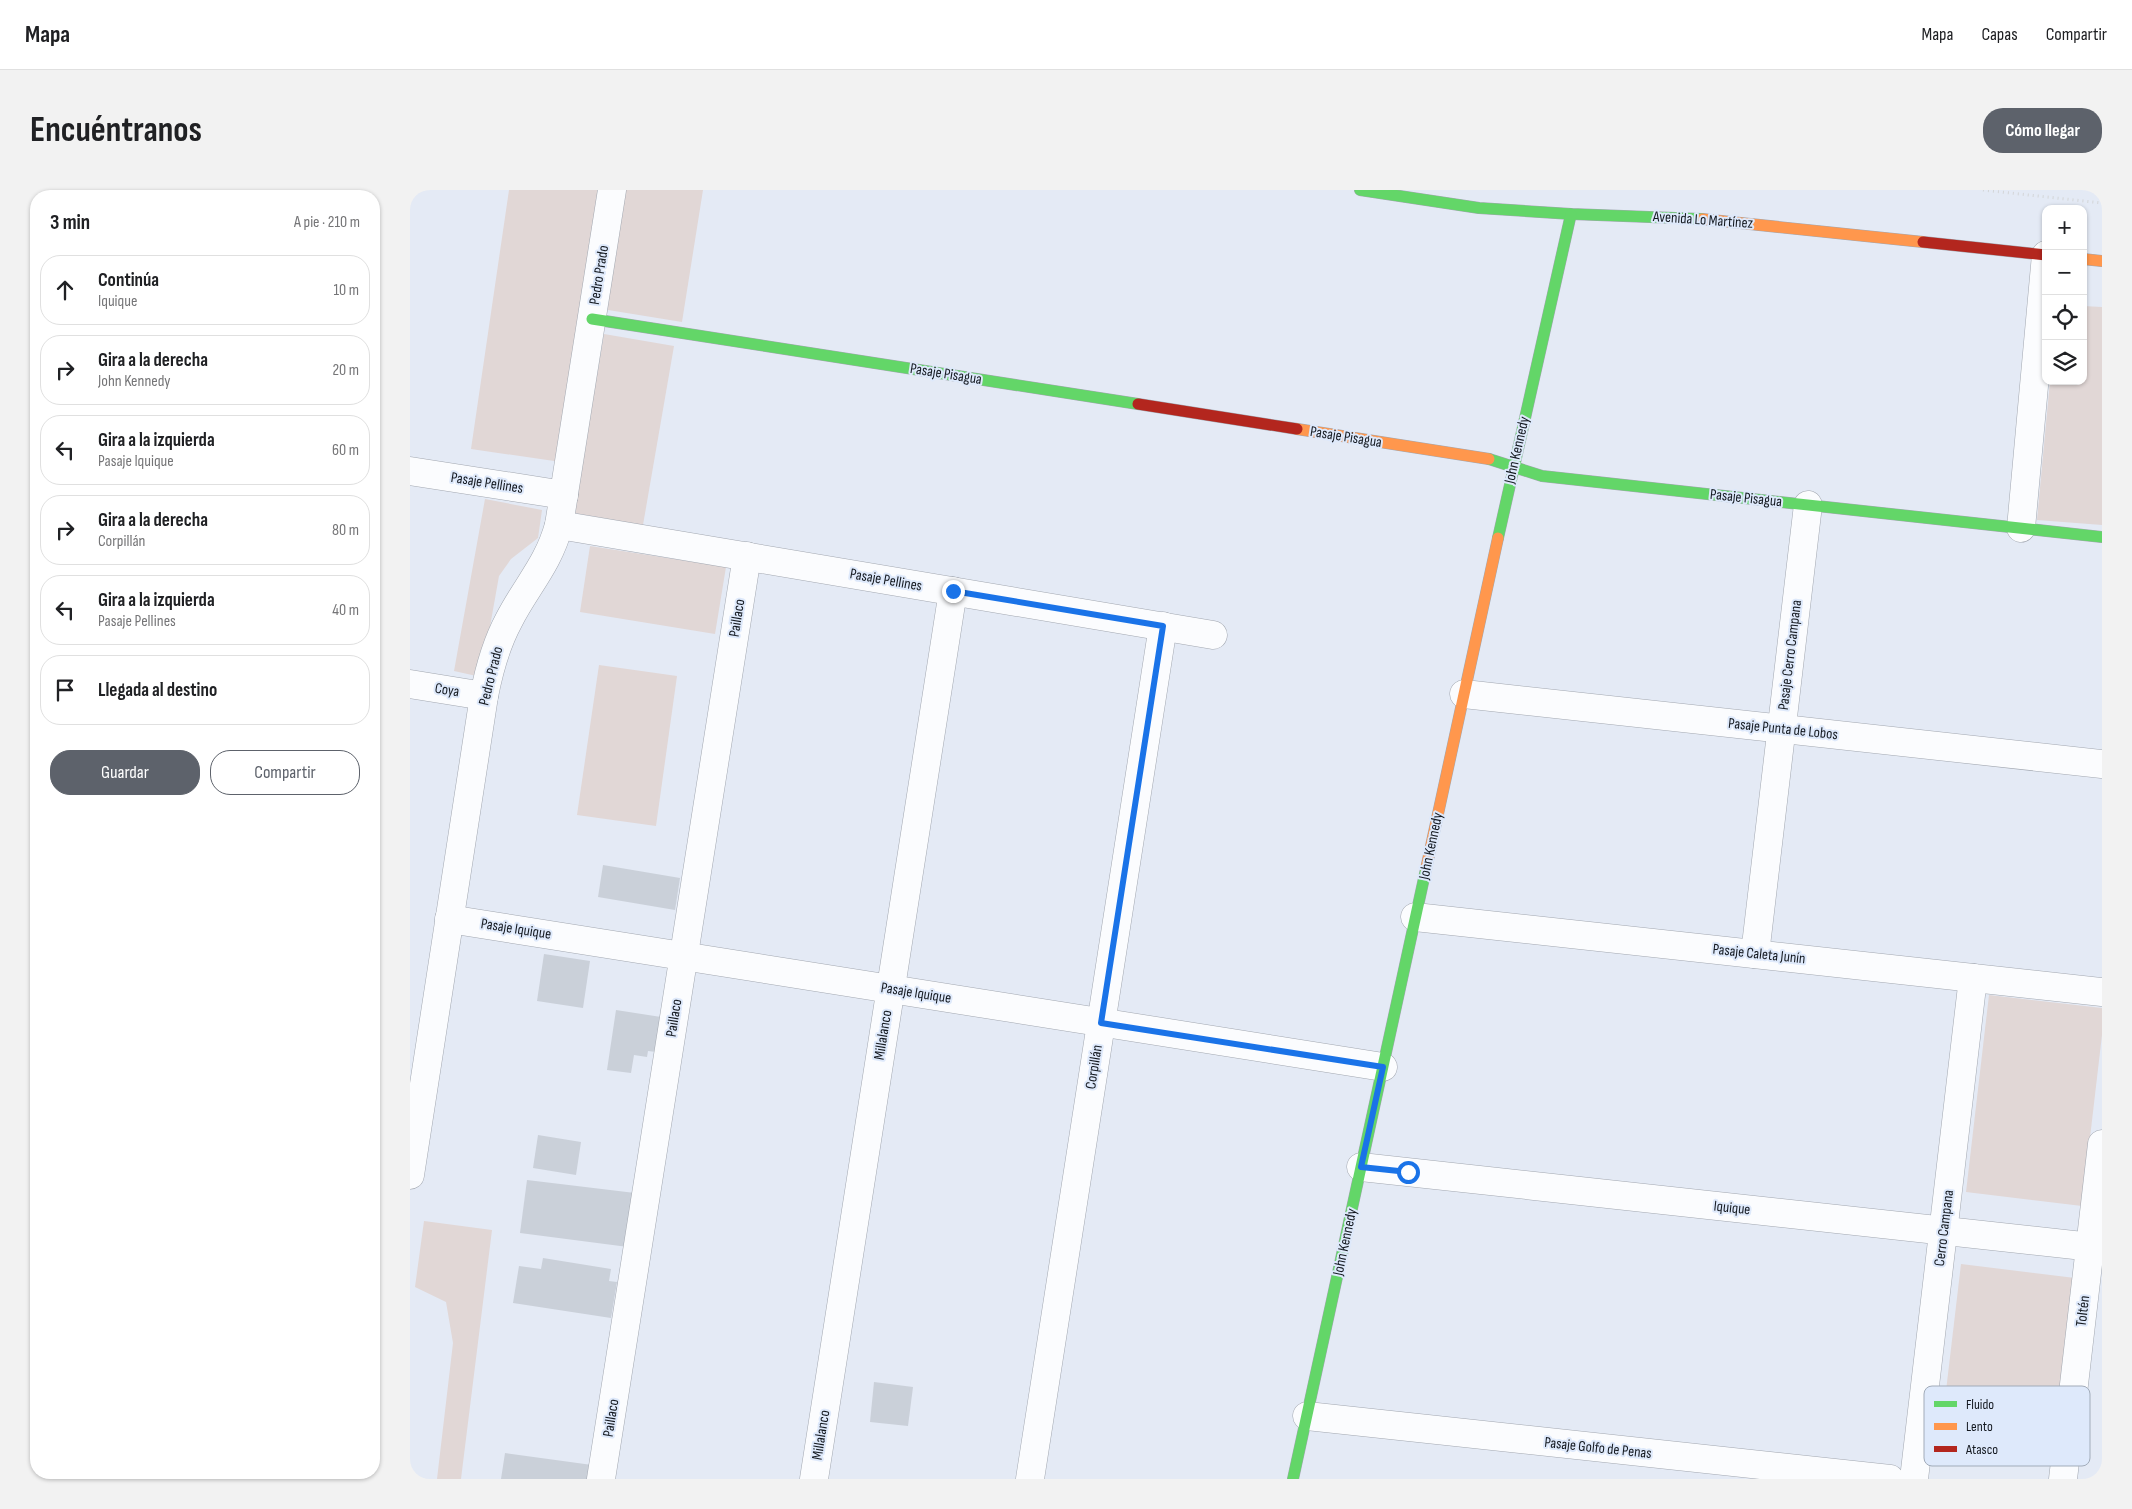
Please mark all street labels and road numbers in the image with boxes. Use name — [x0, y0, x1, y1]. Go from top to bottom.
street label: Avenida Lo Martínez — [1651, 207, 1754, 233]
street label: Pedro Prado — [585, 244, 613, 306]
street label: Pasaje Pisagua — [909, 359, 983, 389]
street label: John Kennedy — [1500, 415, 1534, 486]
street label: Pasaje Pisagua — [1309, 422, 1383, 452]
street label: Pasaje Pellines — [449, 468, 525, 498]
street label: Pasaje Pisagua — [1709, 485, 1783, 511]
street label: Pasaje Pellines — [848, 564, 924, 596]
street label: Paillaco — [725, 598, 749, 638]
street label: Pasaje Cerro Campana — [1774, 599, 1806, 711]
street label: Pedro Prado — [475, 645, 507, 707]
street label: Coya — [433, 679, 461, 701]
street label: Pasaje Punta de Lobos — [1727, 714, 1839, 744]
street label: John Kennedy — [1414, 811, 1447, 882]
street label: Pasaje Iquique — [479, 914, 553, 944]
street label: Pasaje Caleta Junín — [1712, 940, 1806, 968]
street label: Pasaje Iquique — [879, 978, 953, 1008]
street label: Paillaco — [662, 998, 686, 1038]
street label: Millalanco — [870, 1009, 896, 1061]
street label: Corpillán — [1081, 1044, 1107, 1090]
street label: Cerro Campana — [1930, 1189, 1958, 1267]
street label: Iquique — [1713, 1197, 1751, 1219]
street label: John Kennedy — [1328, 1207, 1361, 1278]
street label: Toltén — [2072, 1294, 2094, 1328]
street label: Paillaco — [599, 1398, 623, 1438]
street label: Millalanco — [808, 1409, 834, 1461]
street label: Pasaje Golfo de Penas — [1543, 1433, 1653, 1463]

